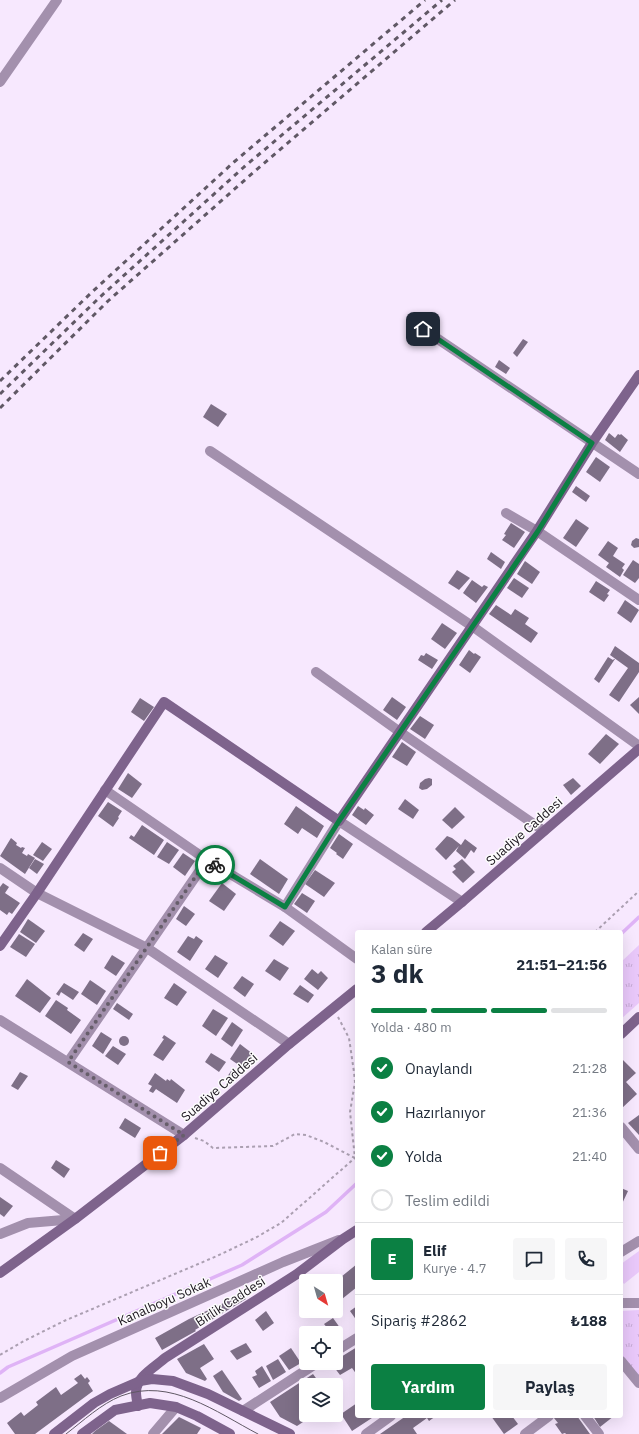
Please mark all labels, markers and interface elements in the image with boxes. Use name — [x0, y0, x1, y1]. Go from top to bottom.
pin — [406, 312, 440, 346]
icon: home — [412, 318, 434, 340]
street label: Suadiye Caddesi — [482, 793, 566, 869]
courier — [195, 845, 235, 885]
icon: bike — [204, 854, 226, 876]
text: Kalan süre — [371, 941, 432, 958]
text: 21:51–21:56 — [516, 955, 607, 974]
text: 3 dk — [371, 956, 424, 990]
text: Yolda · 480 m — [371, 1019, 452, 1036]
street label: Suadiye Caddesi — [177, 1049, 261, 1125]
icon: check — [371, 1057, 393, 1079]
text: Onaylandı — [405, 1059, 473, 1078]
text: 21:28 — [572, 1060, 607, 1077]
icon: check — [371, 1101, 393, 1123]
text: Hazırlanıyor — [405, 1103, 486, 1122]
text: 21:36 — [572, 1104, 607, 1121]
pin — [143, 1136, 177, 1170]
icon: bag — [149, 1142, 171, 1164]
icon: check — [371, 1145, 393, 1167]
text: Yolda — [405, 1147, 442, 1166]
text: 21:40 — [572, 1148, 607, 1165]
text: Teslim edildi — [405, 1191, 490, 1210]
button: chat — [513, 1238, 555, 1280]
button: phone — [565, 1238, 607, 1280]
text: Elif — [423, 1241, 446, 1260]
text: E — [387, 1249, 397, 1268]
text: Kurye · 4.7 — [423, 1260, 486, 1277]
street label: Birlik Caddesi — [192, 1272, 268, 1330]
street label: Kanalboyu Sokak — [115, 1273, 213, 1330]
north arrow — [299, 1274, 343, 1318]
map controls — [299, 1274, 343, 1422]
text: Sipariş #2862 — [371, 1311, 467, 1330]
text: ₺188 — [571, 1311, 607, 1330]
button: locate — [299, 1326, 343, 1370]
button: Yardım — [371, 1364, 485, 1410]
button: Paylaş — [493, 1364, 607, 1410]
button: layers — [299, 1378, 343, 1422]

